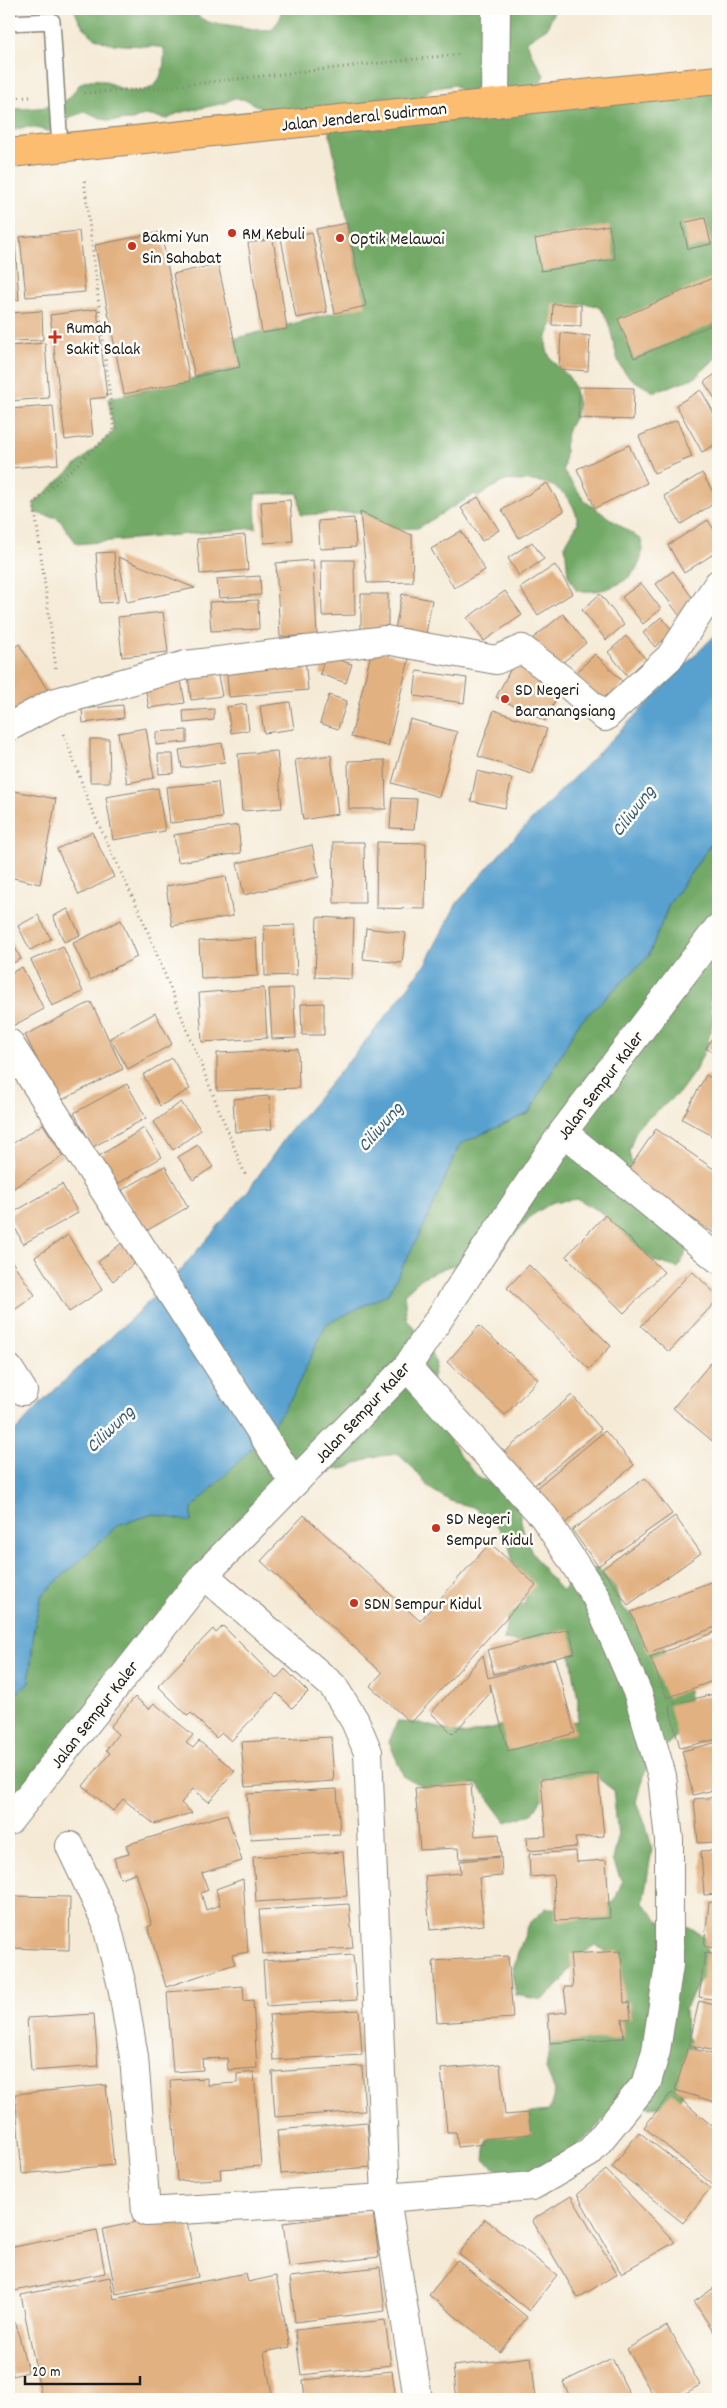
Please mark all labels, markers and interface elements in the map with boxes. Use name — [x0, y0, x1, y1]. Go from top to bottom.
street label: Jalan Jenderal Sudirman — [280, 97, 448, 140]
place label: RM Kebuli — [242, 223, 305, 248]
place label: Bakmi Yun Sin Sahabat — [142, 226, 222, 272]
marker: RM Kebuli — [226, 227, 238, 239]
place label: Optik Melawai — [350, 228, 445, 253]
marker: Optik Melawai — [334, 232, 346, 244]
marker: Bakmi Yun Sin Sahabat — [126, 240, 138, 252]
place label: Rumah Sakit Salak — [66, 317, 140, 363]
marker: Rumah Sakit Salak — [48, 330, 62, 344]
place label: SD Negeri Baranangsiang — [515, 679, 616, 725]
marker: SD Negeri Baranangsiang — [499, 693, 511, 705]
water label: Ciliwung — [606, 780, 664, 843]
street label: Jalan Sempur Kaler — [553, 1026, 652, 1146]
water label: Ciliwung — [352, 1097, 411, 1159]
street label: Jalan Sempur Kaler — [310, 1357, 418, 1470]
water label: Ciliwung — [81, 1400, 142, 1461]
place label: SD Negeri Sempur Kidul — [446, 1508, 534, 1554]
marker: SD Negeri Sempur Kidul — [430, 1522, 442, 1534]
place label: SDN Sempur Kidul — [364, 1593, 482, 1618]
marker: SDN Sempur Kidul — [348, 1597, 360, 1609]
street label: Jalan Sempur Kaler — [46, 1656, 146, 1775]
scale bar — [25, 2353, 140, 2385]
text: 20 m — [32, 2362, 60, 2384]

